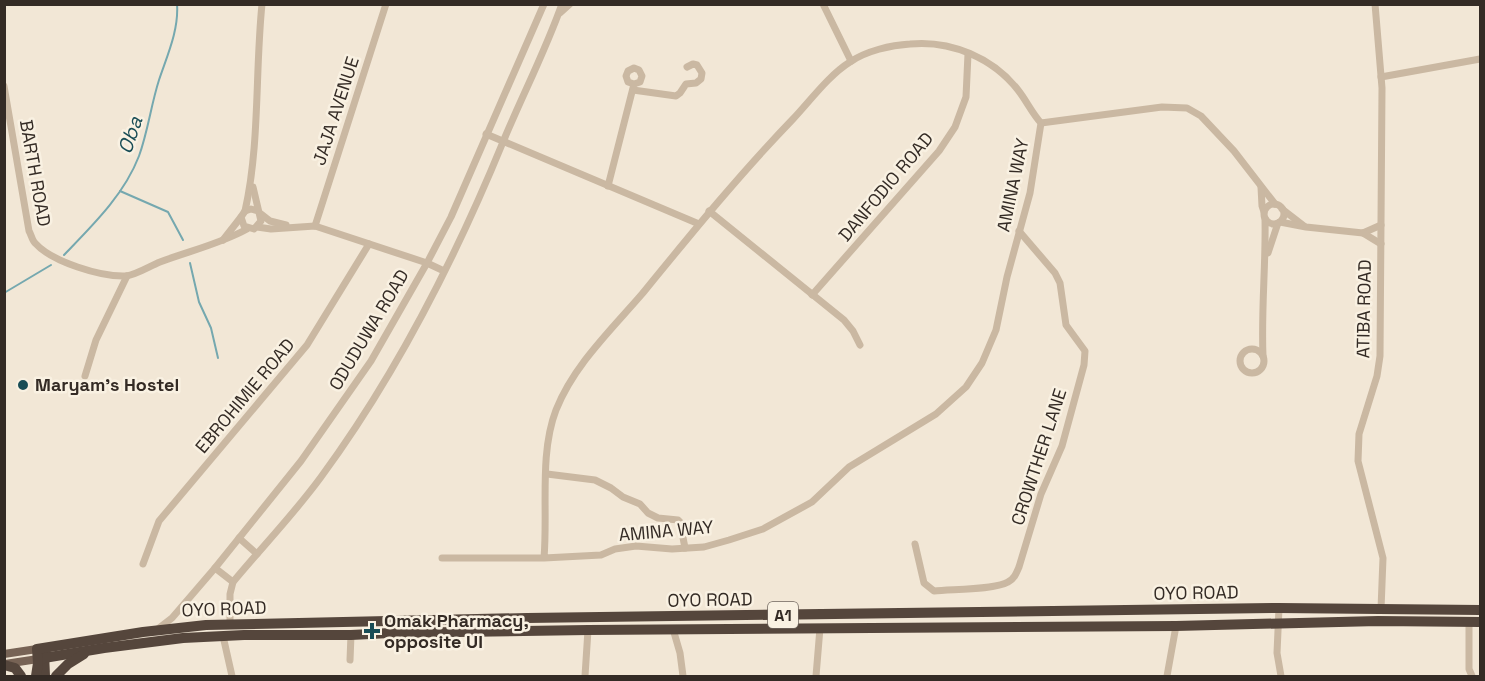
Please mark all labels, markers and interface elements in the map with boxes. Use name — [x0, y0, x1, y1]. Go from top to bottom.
street label: JAJA AVENUE — [307, 54, 364, 168]
water label: Oba — [112, 112, 149, 157]
street label: BARTH ROAD — [15, 118, 56, 228]
street label: DANFODIO ROAD — [833, 127, 938, 246]
street label: AMINA WAY — [991, 136, 1034, 234]
street label: ATIBA ROAD — [1351, 259, 1376, 359]
street label: ODUDUWA ROAD — [323, 265, 414, 394]
street label: EBROHIMIE ROAD — [190, 334, 299, 458]
place label: Maryam's Hostel — [35, 373, 179, 396]
marker: Maryam's Hostel — [16, 378, 30, 392]
street label: CROWTHER LANE — [1006, 386, 1071, 528]
street label: AMINA WAY — [618, 515, 714, 546]
street label: OYO ROAD — [1153, 580, 1239, 605]
street label: OYO ROAD — [667, 587, 753, 612]
street label: OYO ROAD — [181, 596, 267, 621]
road number: A1 — [768, 602, 798, 628]
place label: Omak Pharmacy, opposite UI — [384, 609, 529, 653]
marker: Omak Pharmacy, opposite UI — [365, 624, 379, 638]

